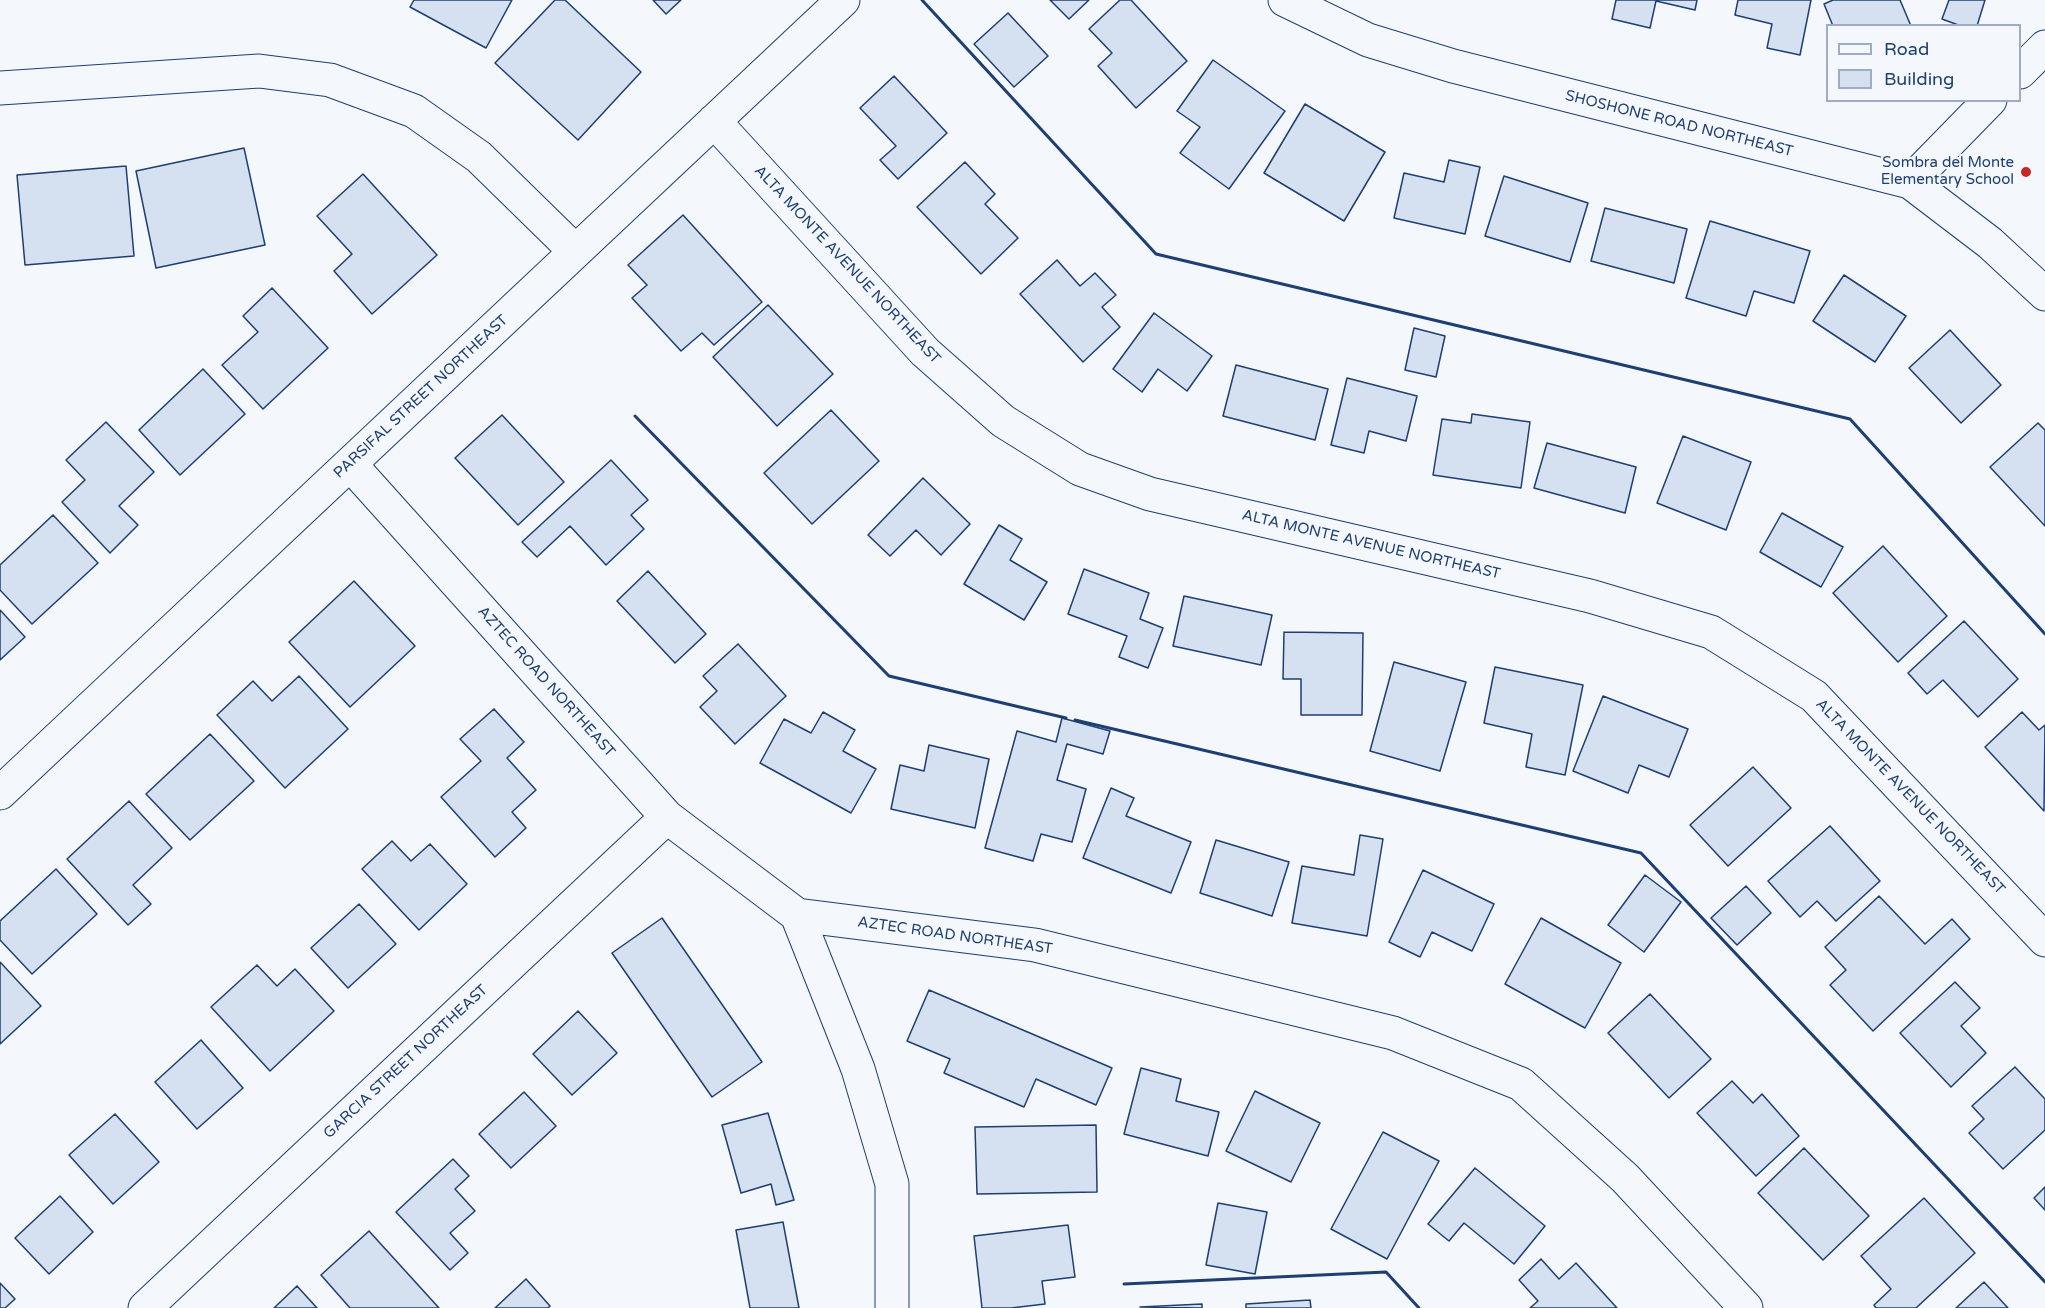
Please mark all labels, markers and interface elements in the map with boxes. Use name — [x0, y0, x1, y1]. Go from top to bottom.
legend — [1826, 24, 2021, 102]
text: Road — [1884, 38, 1929, 60]
text: Building — [1884, 68, 1954, 90]
street label: SHOSHONE ROAD NORTHEAST — [1563, 87, 1795, 161]
place label: Sombra del Monte Elementary School — [1881, 154, 2014, 189]
street label: ALTA MONTE AVENUE NORTHEAST — [750, 162, 944, 368]
marker: Sombra del Monte Elementary School — [2019, 165, 2033, 179]
street label: PARSIFAL STREET NORTHEAST — [330, 311, 512, 483]
street label: ALTA MONTE AVENUE NORTHEAST — [1240, 506, 1502, 584]
street label: AZTEC ROAD NORTHEAST — [474, 603, 618, 761]
street label: ALTA MONTE AVENUE NORTHEAST — [1812, 696, 2008, 898]
street label: AZTEC ROAD NORTHEAST — [856, 913, 1054, 959]
street label: GARCIA STREET NORTHEAST — [320, 981, 492, 1143]

